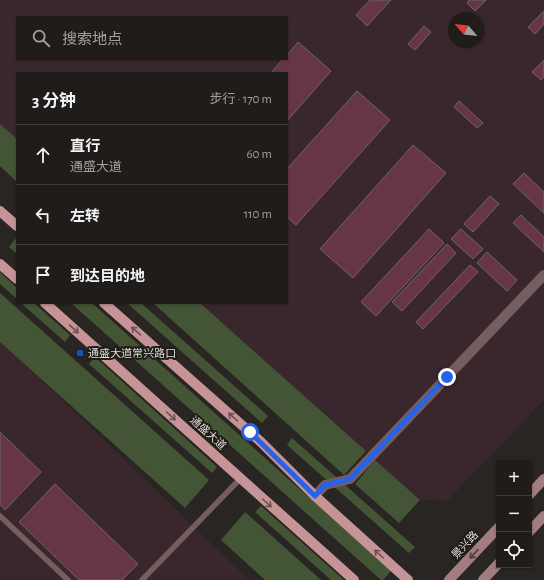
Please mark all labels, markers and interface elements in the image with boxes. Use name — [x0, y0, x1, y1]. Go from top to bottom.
north arrow — [448, 12, 484, 48]
search box — [16, 16, 288, 60]
icon: search — [30, 27, 52, 49]
text: 搜索地点 — [62, 32, 122, 47]
text: 3 分钟 — [32, 92, 76, 109]
text: 步行 · 170 m — [209, 93, 272, 106]
text: 直行 — [70, 139, 100, 154]
icon: ahead — [32, 144, 54, 166]
text: 60 m — [246, 148, 272, 161]
text: 通盛大道 — [70, 161, 122, 174]
icon: left — [32, 204, 54, 226]
text: 110 m — [244, 208, 272, 221]
text: 左转 — [70, 209, 100, 224]
icon: arrive — [32, 264, 54, 286]
text: 到达目的地 — [70, 269, 145, 284]
one-way arrow — [69, 324, 79, 333]
one-way arrow — [130, 327, 141, 336]
place label: 通盛大道常兴路口 — [88, 347, 176, 359]
marker: 通盛大道常兴路口 — [75, 348, 85, 358]
route end — [438, 368, 456, 386]
one-way arrow — [166, 411, 176, 420]
street label: 通盛大道 — [188, 413, 229, 452]
one-way arrow — [228, 413, 238, 422]
route start — [241, 423, 259, 441]
map controls — [496, 460, 532, 568]
button: + — [496, 460, 532, 496]
button: − — [496, 496, 532, 532]
one-way arrow — [262, 498, 273, 507]
street label: 景兴路 — [449, 528, 480, 561]
button: locate — [496, 532, 532, 568]
one-way arrow — [470, 548, 479, 558]
one-way arrow — [374, 549, 384, 559]

